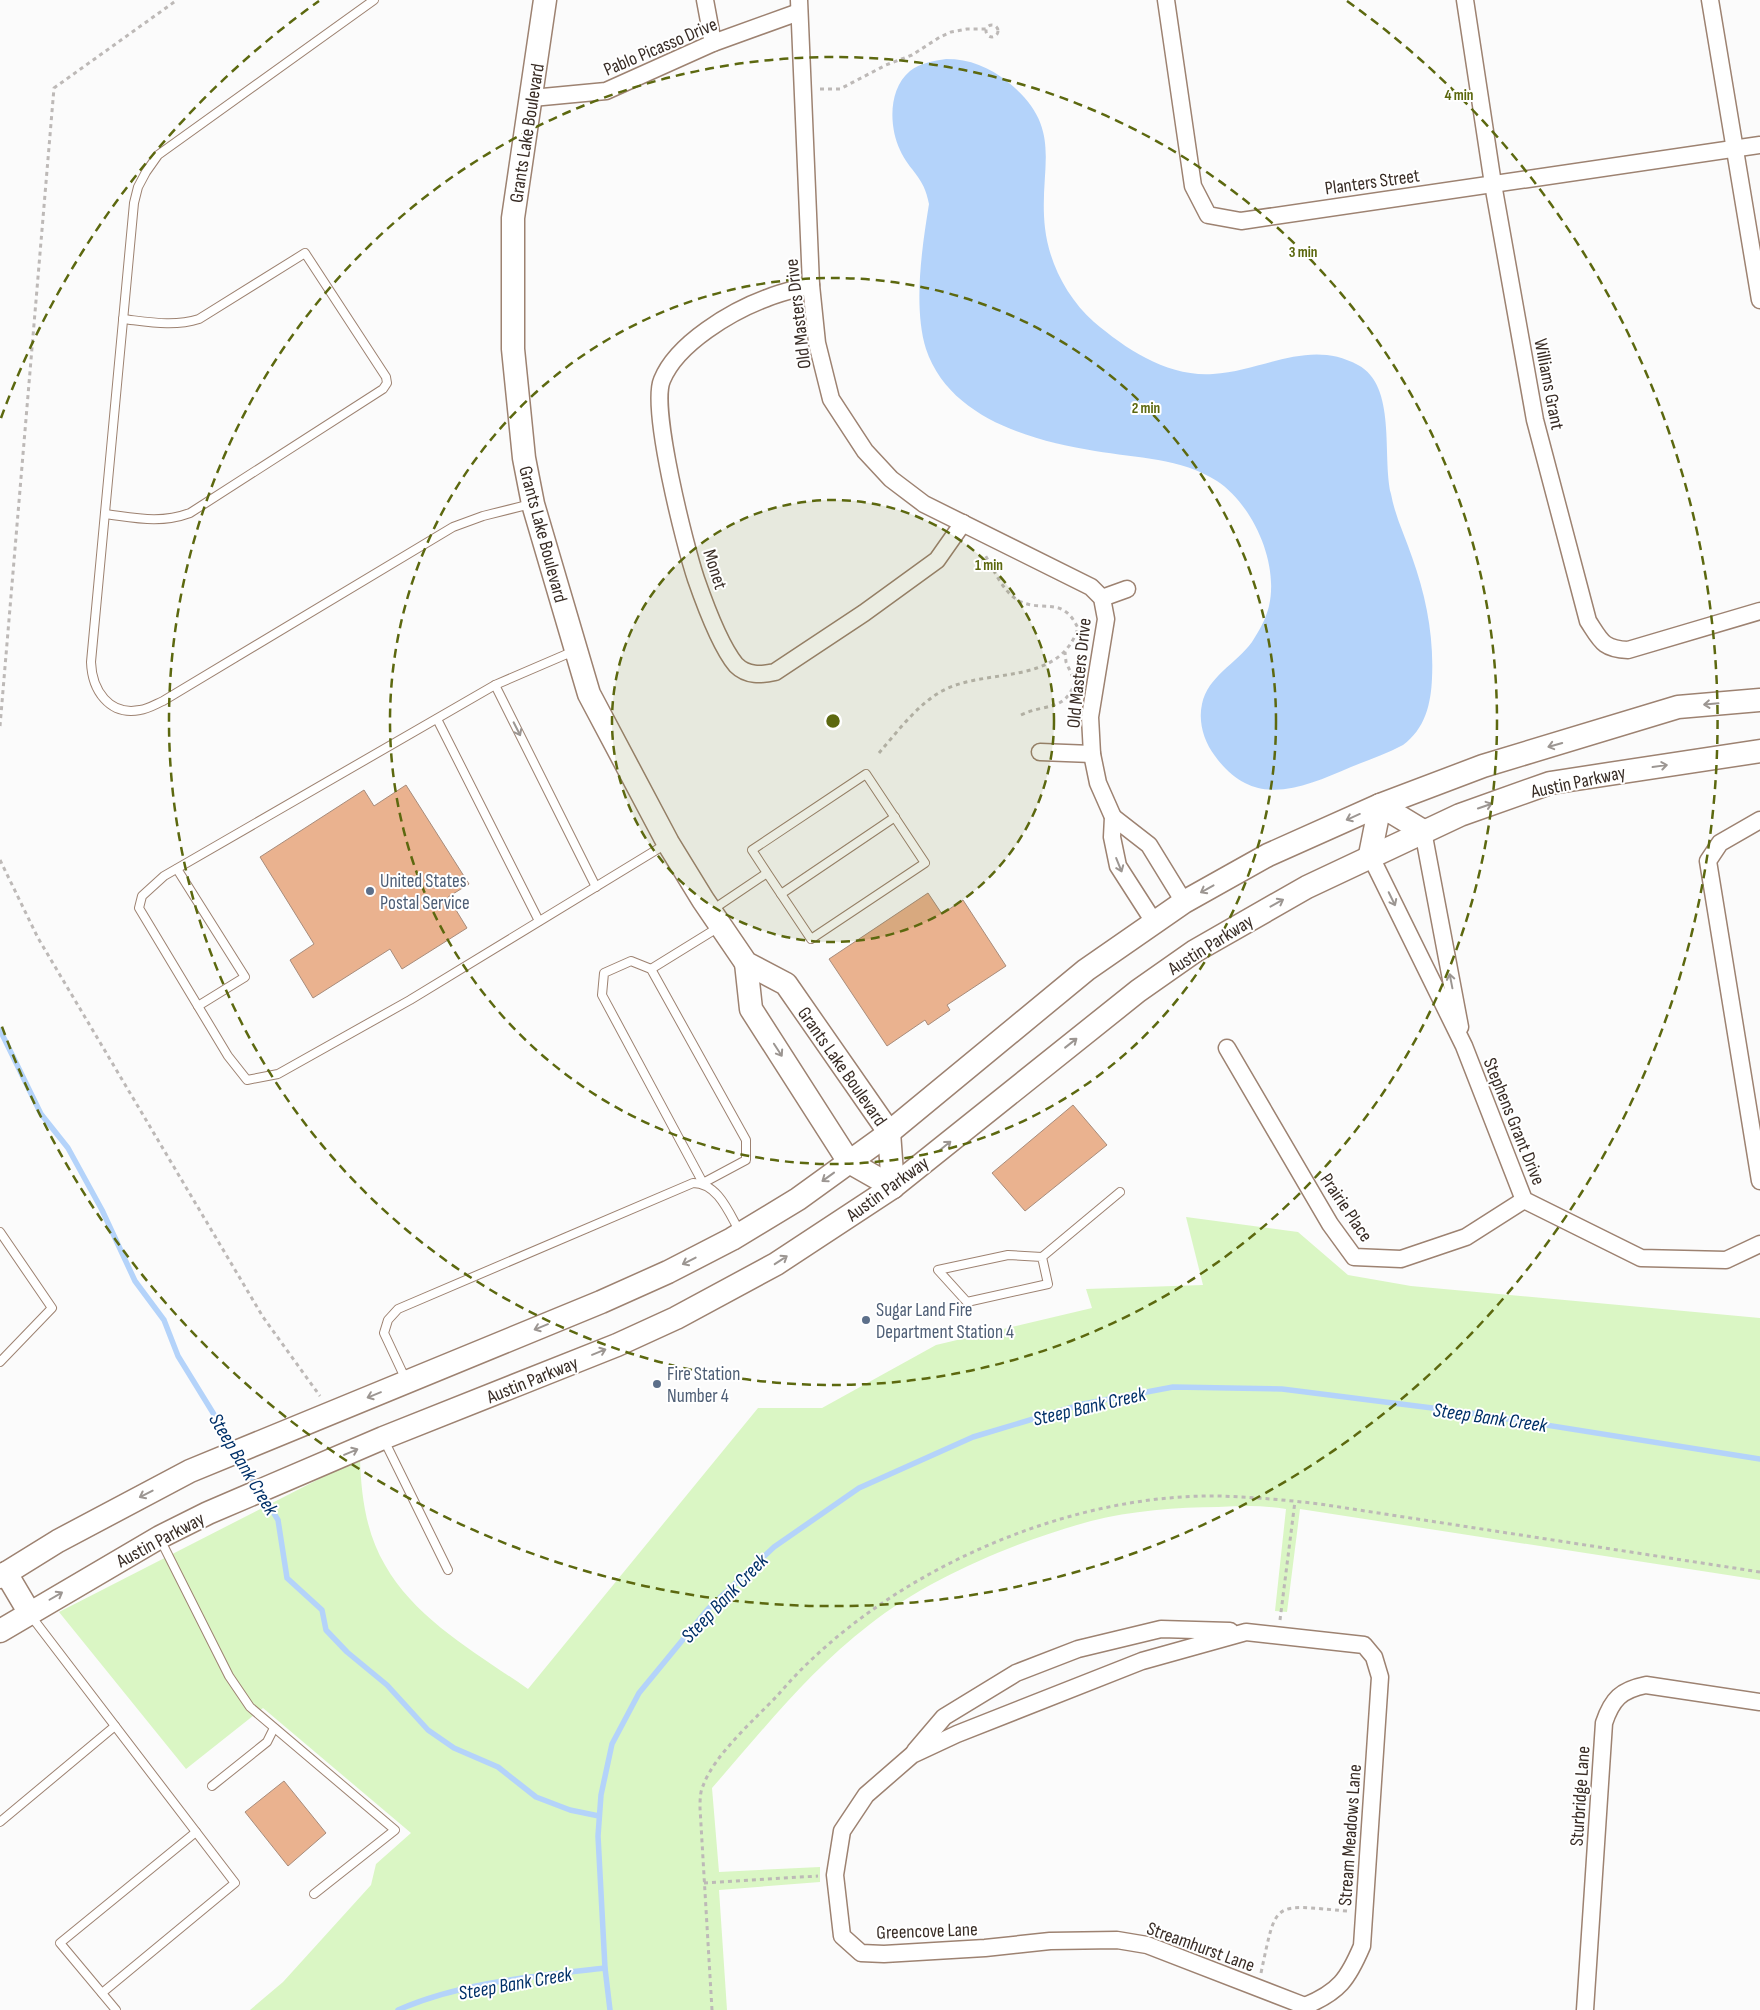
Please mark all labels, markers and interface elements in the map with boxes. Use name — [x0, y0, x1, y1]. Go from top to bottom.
street label: Pablo Picasso Drive — [600, 13, 721, 82]
street label: Grants Lake Boulevard — [505, 62, 550, 204]
text: 4 min — [1445, 86, 1473, 105]
street label: Planters Street — [1323, 164, 1421, 201]
text: 3 min — [1289, 243, 1317, 262]
street label: Old Masters Drive — [780, 257, 817, 370]
street label: Williams Grant — [1528, 337, 1569, 432]
text: 2 min — [1132, 399, 1160, 418]
street label: Grants Lake Boulevard — [513, 464, 572, 605]
street label: Monet — [697, 547, 732, 593]
text: 1 min — [975, 556, 1003, 575]
street label: Old Masters Drive — [1062, 617, 1097, 729]
one-way arrow — [1704, 699, 1720, 709]
centre of rings — [824, 712, 842, 730]
one-way arrow — [513, 721, 522, 736]
one-way arrow — [1547, 741, 1563, 751]
one-way arrow — [1652, 760, 1668, 770]
street label: Austin Parkway — [1528, 761, 1628, 804]
one-way arrow — [1477, 801, 1493, 810]
one-way arrow — [1346, 813, 1361, 823]
one-way arrow — [1115, 857, 1125, 872]
place label: United States Postal Service — [380, 870, 470, 915]
marker: United States Postal Service — [364, 885, 376, 897]
one-way arrow — [1200, 885, 1215, 895]
one-way arrow — [1387, 891, 1397, 906]
one-way arrow — [1269, 898, 1284, 907]
street label: Austin Parkway — [1163, 910, 1258, 981]
one-way arrow — [1446, 973, 1456, 989]
street label: Grants Lake Boulevard — [792, 1003, 891, 1131]
one-way arrow — [1064, 1038, 1077, 1049]
one-way arrow — [772, 1043, 783, 1057]
street label: Stephens Grant Drive — [1478, 1055, 1550, 1189]
one-way arrow — [938, 1140, 951, 1151]
street label: Austin Parkway — [841, 1151, 934, 1227]
street label: Prairie Place — [1314, 1169, 1377, 1246]
one-way arrow — [822, 1172, 835, 1183]
one-way arrow — [774, 1255, 788, 1265]
one-way arrow — [682, 1257, 697, 1266]
place label: Sugar Land Fire Department Station 4 — [876, 1299, 1014, 1344]
marker: Sugar Land Fire Department Station 4 — [860, 1314, 872, 1326]
one-way arrow — [533, 1323, 549, 1332]
one-way arrow — [591, 1347, 606, 1356]
street label: Austin Parkway — [483, 1351, 582, 1409]
place label: Fire Station Number 4 — [667, 1363, 740, 1408]
marker: Fire Station Number 4 — [651, 1378, 663, 1390]
water label: Steep Bank Creek — [1031, 1382, 1148, 1432]
one-way arrow — [367, 1390, 382, 1400]
water label: Steep Bank Creek — [1431, 1398, 1549, 1438]
water label: Steep Bank Creek — [203, 1409, 283, 1520]
one-way arrow — [343, 1447, 358, 1457]
one-way arrow — [139, 1490, 154, 1499]
street label: Austin Parkway — [112, 1507, 209, 1574]
water label: Steep Bank Creek — [676, 1549, 774, 1648]
one-way arrow — [49, 1591, 63, 1601]
street label: Sturbridge Lane — [1566, 1745, 1595, 1847]
street label: Stream Meadows Lane — [1334, 1764, 1367, 1907]
street label: Streamhurst Lane — [1143, 1917, 1258, 1978]
street label: Greencove Lane — [876, 1918, 978, 1945]
water label: Steep Bank Creek — [457, 1962, 574, 2006]

